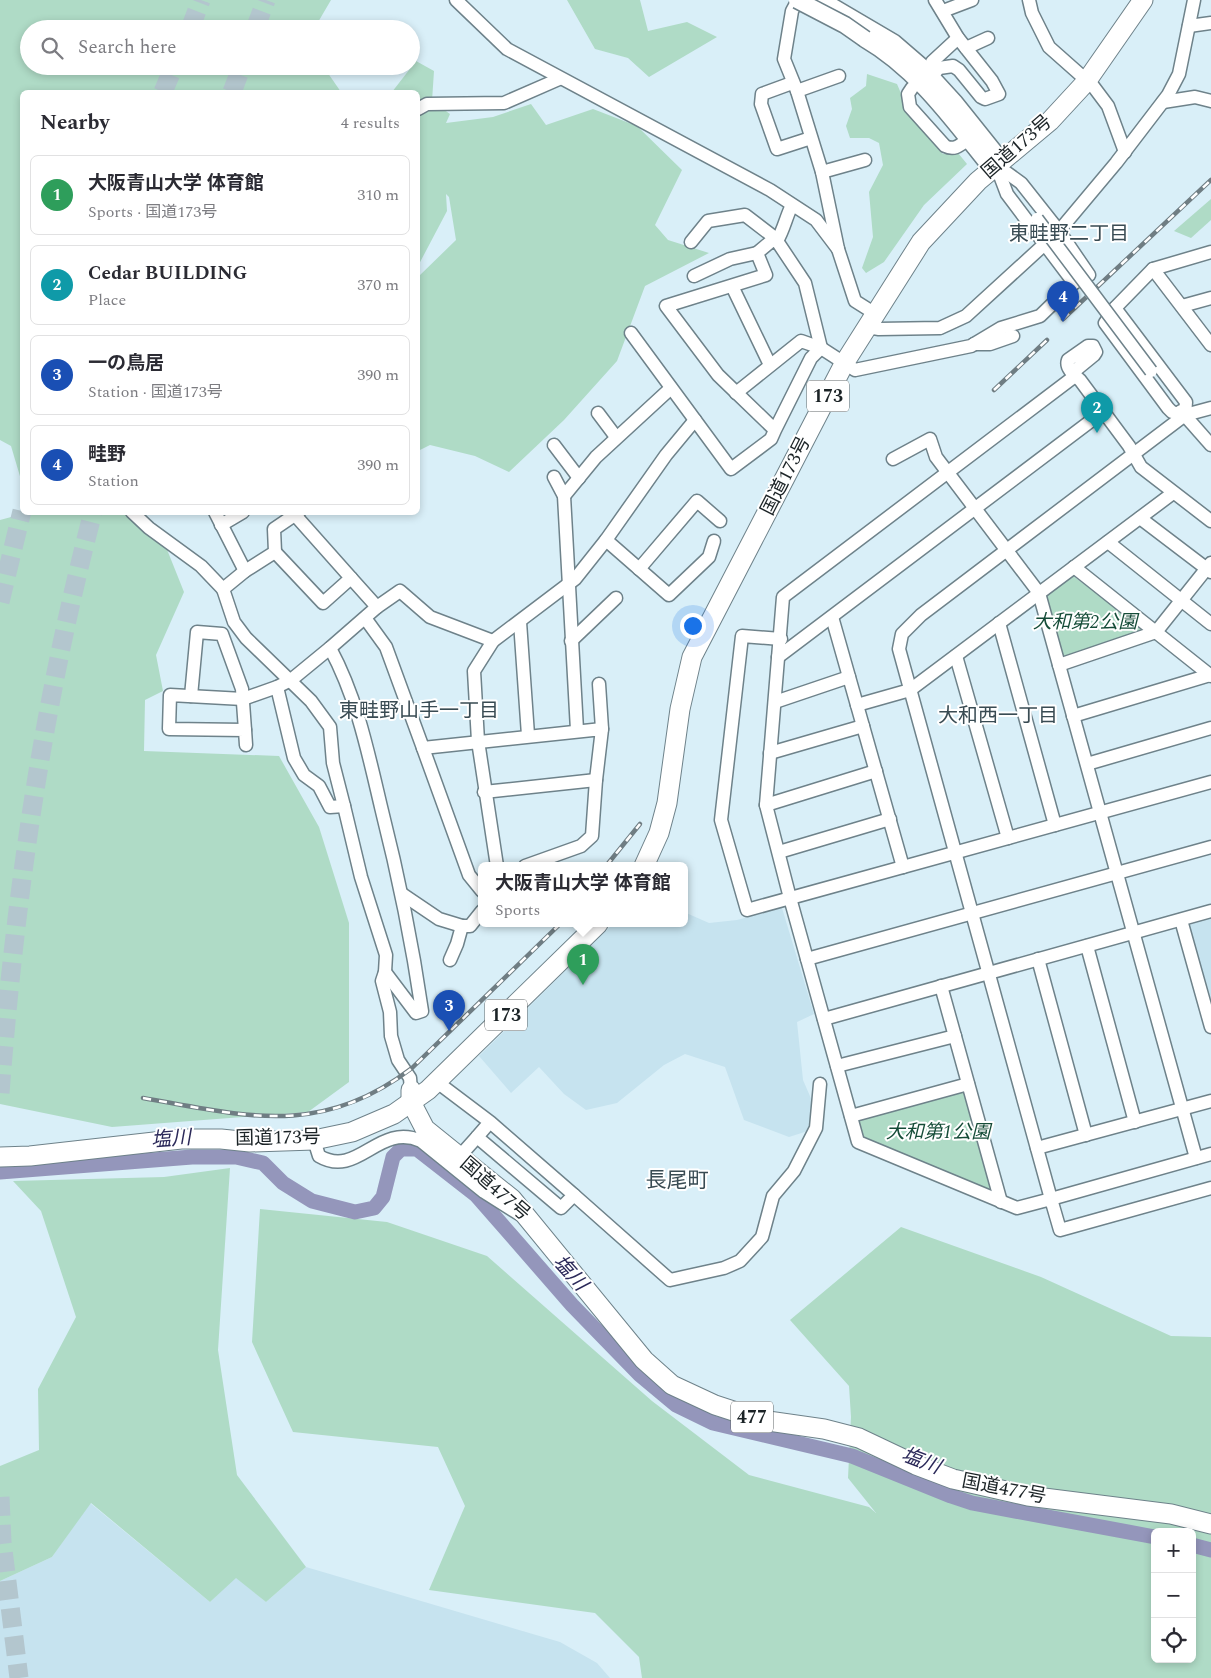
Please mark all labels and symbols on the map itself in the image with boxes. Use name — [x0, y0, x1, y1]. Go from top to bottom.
street label: 国道173号 — [975, 108, 1059, 186]
district label: 東畦野二丁目 — [1009, 219, 1129, 249]
pin: 4 — [1047, 281, 1079, 322]
road number: 173 — [807, 381, 849, 412]
pin: 2 — [1081, 392, 1113, 433]
street label: 国道173号 — [754, 431, 818, 521]
park label: 大和第2公園 — [1033, 608, 1140, 637]
your location — [680, 613, 706, 639]
district label: 東畦野山手一丁目 — [339, 696, 499, 726]
district label: 大和西一丁目 — [938, 701, 1058, 731]
pin: 1 — [567, 944, 599, 985]
pin: 3 — [433, 990, 465, 1031]
road number: 173 — [485, 1000, 527, 1030]
park label: 大和第1公園 — [886, 1118, 993, 1147]
water label: 塩川 — [150, 1123, 194, 1155]
street label: 国道173号 — [235, 1123, 321, 1153]
street label: 国道477号 — [453, 1150, 537, 1228]
district label: 長尾町 — [646, 1165, 709, 1197]
water label: 塩川 — [545, 1248, 596, 1299]
road number: 477 — [731, 1401, 773, 1432]
water label: 塩川 — [897, 1440, 947, 1483]
street label: 国道477号 — [959, 1467, 1049, 1511]

